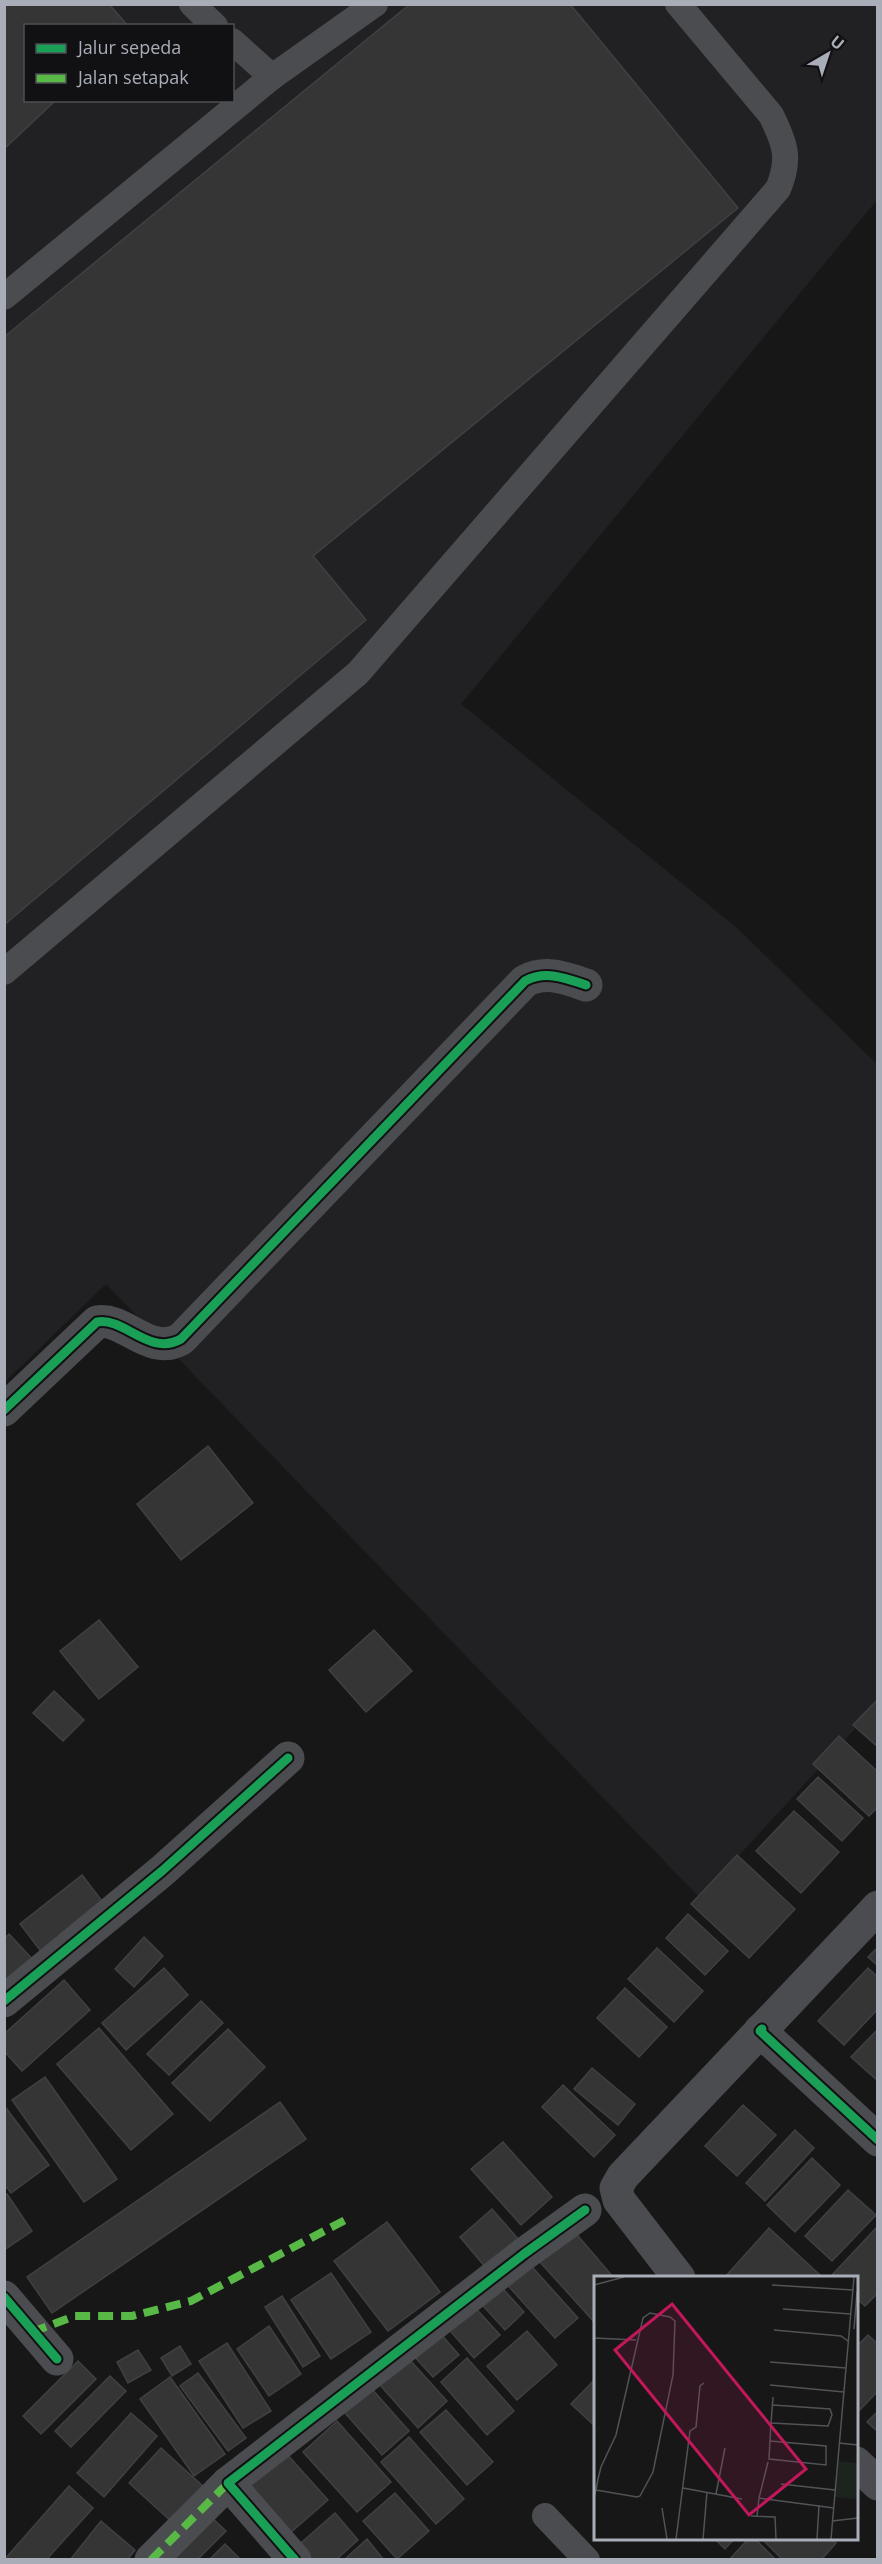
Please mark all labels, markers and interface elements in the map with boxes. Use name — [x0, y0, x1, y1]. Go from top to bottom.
legend — [24, 24, 234, 102]
north arrow — [798, 24, 858, 84]
text: U — [826, 30, 849, 55]
text: Jalur sepeda — [76, 35, 181, 59]
text: Jalan setapak — [76, 65, 189, 89]
inset map — [594, 2276, 858, 2540]

